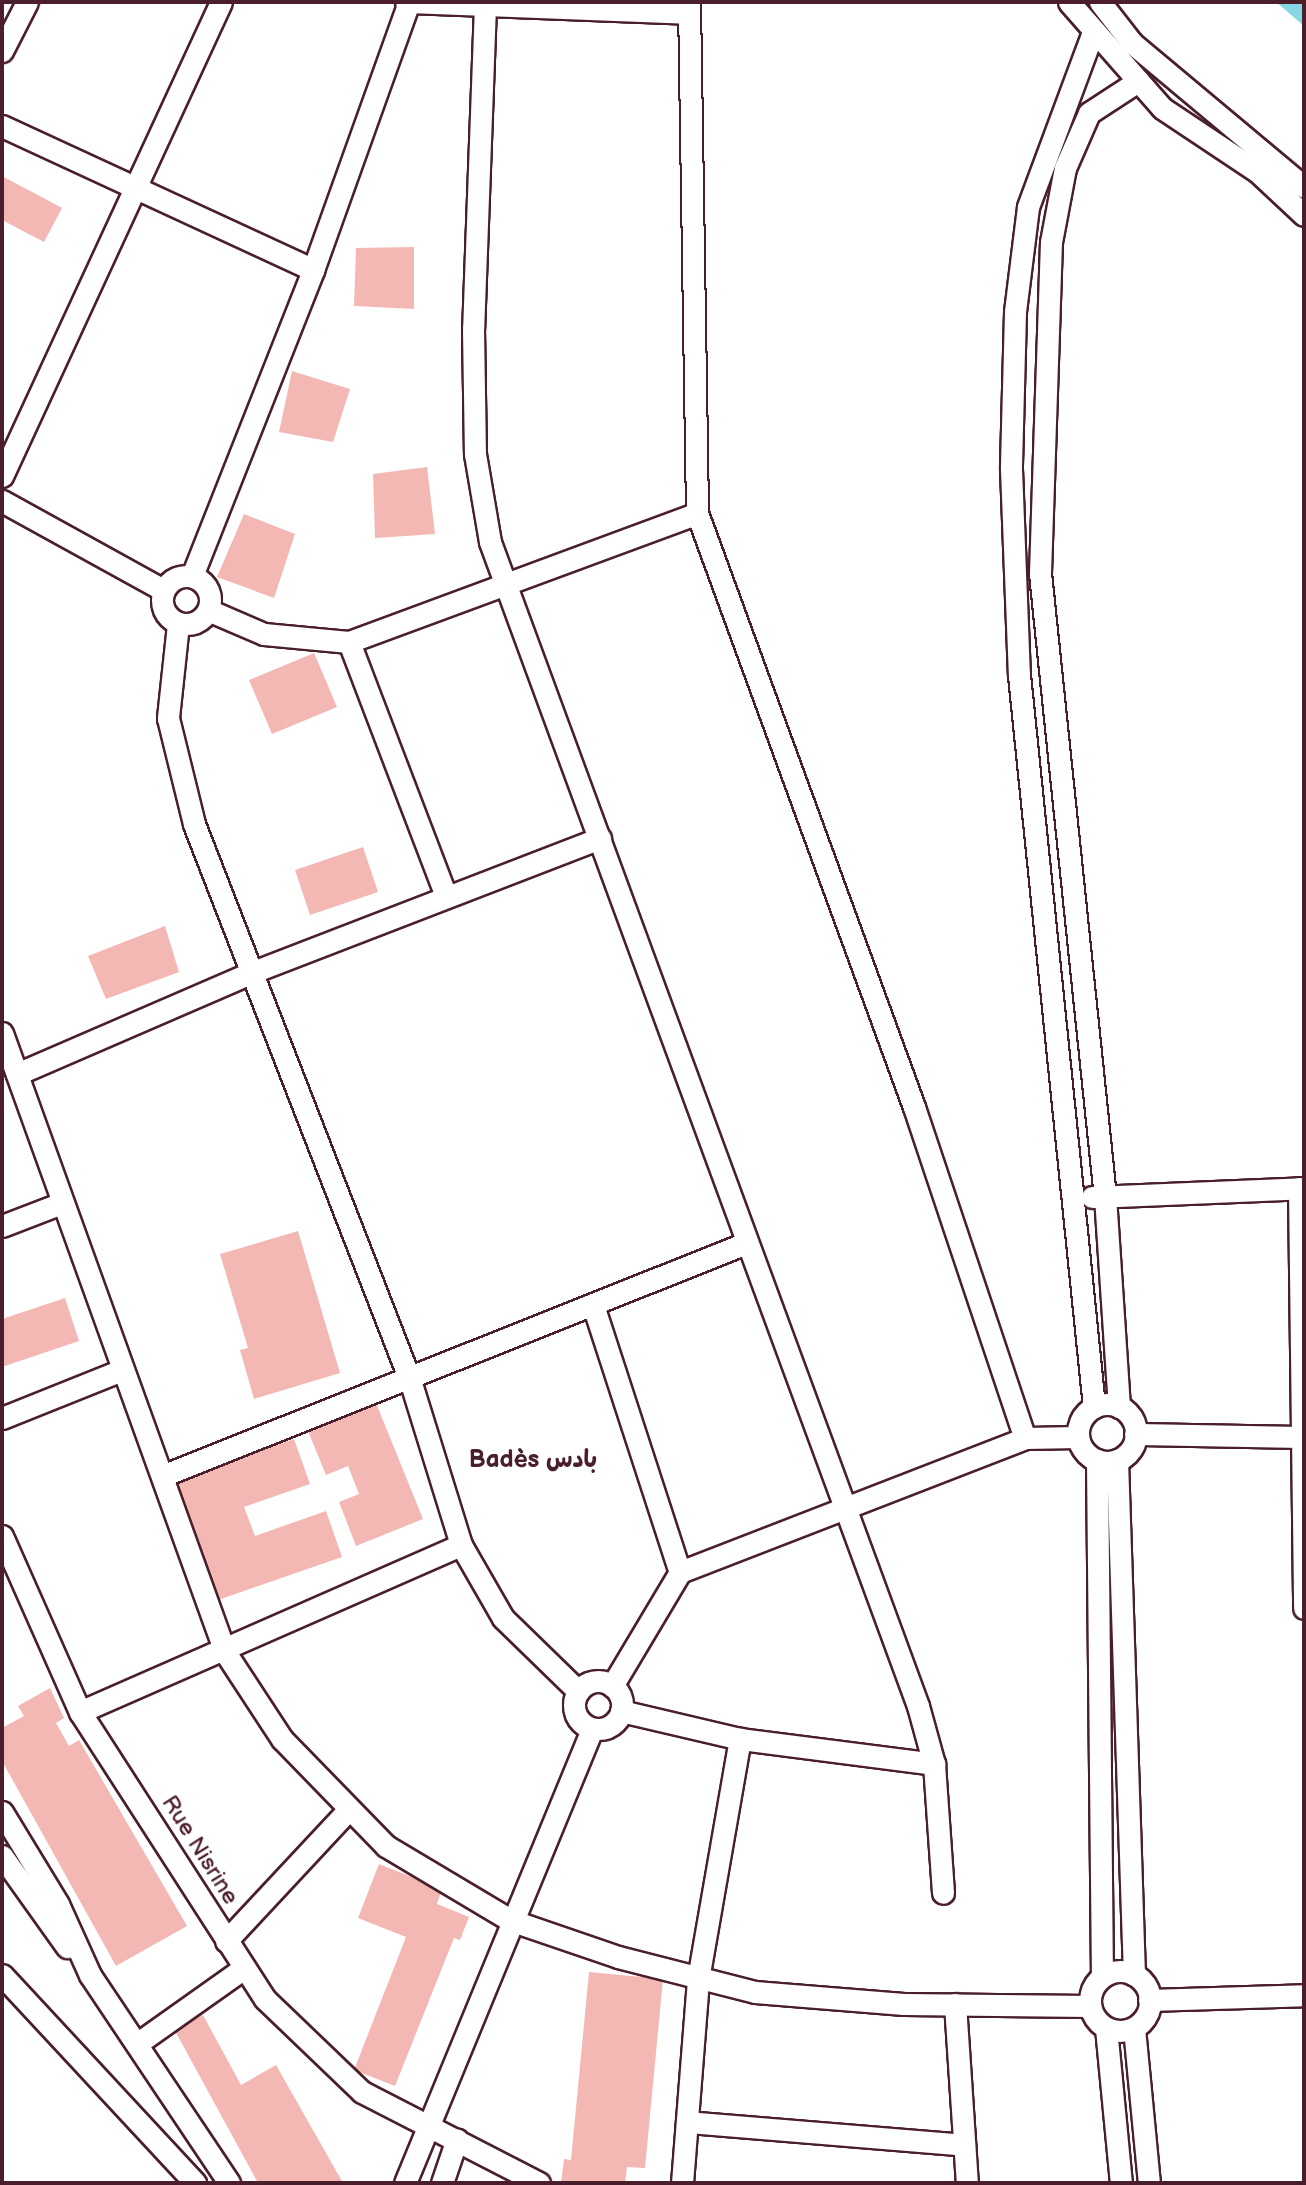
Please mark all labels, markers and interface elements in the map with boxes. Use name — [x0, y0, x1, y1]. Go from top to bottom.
district label: Badès بادس — [469, 1446, 597, 1474]
street label: Rue Nisrine — [156, 1790, 244, 1910]

